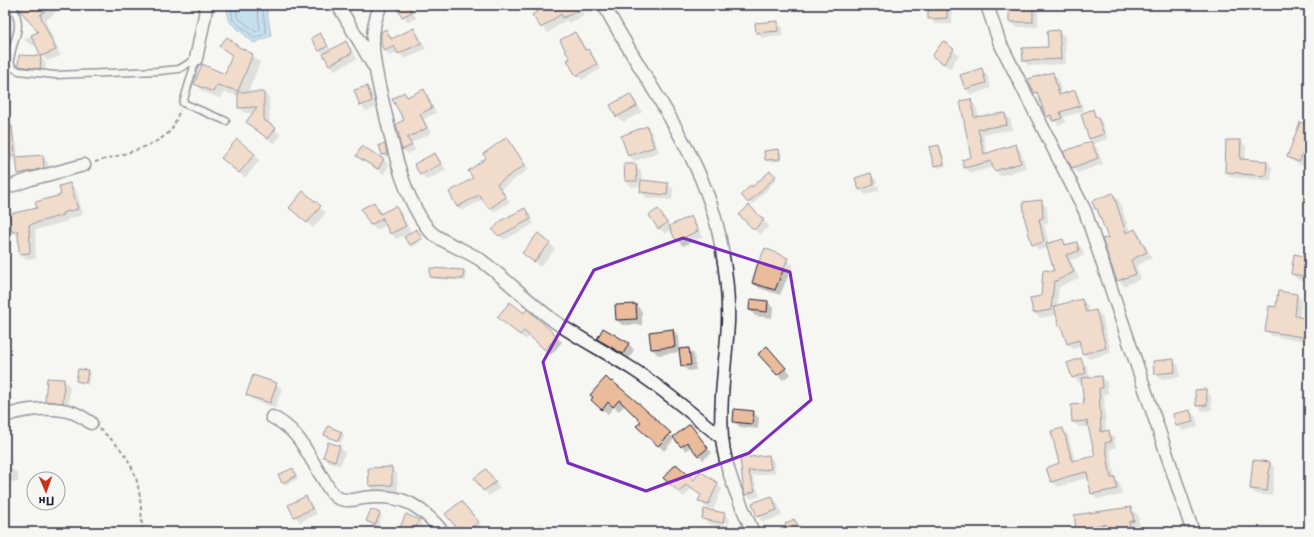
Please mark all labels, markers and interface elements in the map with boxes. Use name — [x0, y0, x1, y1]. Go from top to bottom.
north arrow — [26, 471, 66, 511]
text: Пн — [38, 493, 55, 510]

